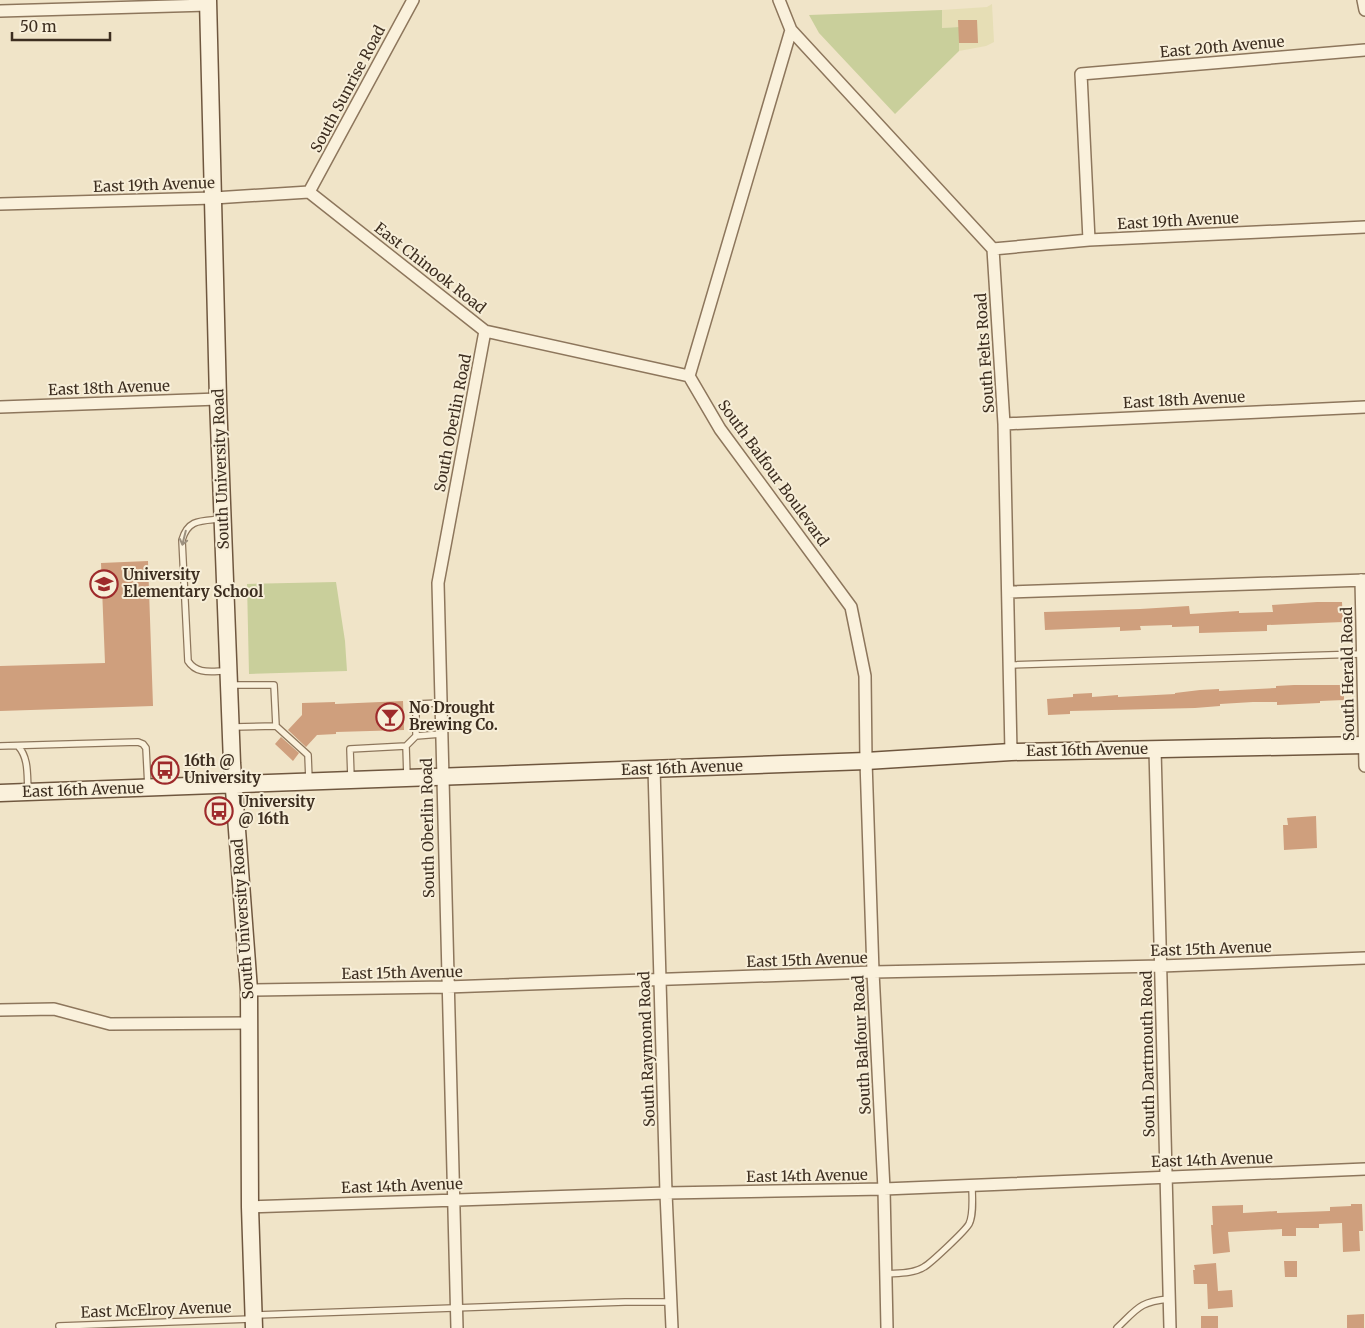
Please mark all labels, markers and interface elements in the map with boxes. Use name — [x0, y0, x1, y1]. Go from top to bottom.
scale bar — [12, 10, 110, 42]
text: 50 m — [20, 17, 57, 36]
street label: South Sunrise Road — [306, 22, 389, 156]
street label: East 20th Avenue — [1159, 32, 1285, 61]
street label: East 19th Avenue — [93, 173, 215, 196]
street label: East 19th Avenue — [1117, 208, 1240, 233]
street label: East Chinook Road — [371, 218, 490, 317]
street label: South Felts Road — [971, 292, 998, 414]
street label: South Oberlin Road — [430, 352, 475, 494]
street label: East 18th Avenue — [48, 376, 170, 399]
street label: East 18th Avenue — [1123, 387, 1246, 412]
street label: South University Road — [208, 388, 233, 550]
street label: South Balfour Boulevard — [714, 396, 833, 550]
one-way arrow — [179, 530, 188, 546]
place label: University Elementary School — [123, 565, 263, 601]
school or university icon: University Elementary School — [89, 569, 119, 599]
street label: South Herald Road — [1337, 607, 1358, 741]
place label: No Drought Brewing Co. — [409, 698, 498, 734]
bar icon: No Drought Brewing Co. — [375, 702, 405, 732]
street label: East 16th Avenue — [1026, 739, 1148, 760]
place label: 16th @ University — [184, 751, 261, 787]
bus stop icon: 16th @ University — [150, 755, 180, 785]
street label: East 16th Avenue — [621, 756, 743, 779]
street label: South Oberlin Road — [417, 758, 438, 898]
street label: East 16th Avenue — [22, 778, 144, 801]
place label: University @ 16th — [238, 792, 315, 828]
bus stop icon: University @ 16th — [204, 796, 234, 826]
street label: South University Road — [227, 838, 258, 1000]
street label: East 15th Avenue — [1150, 937, 1272, 960]
street label: East 15th Avenue — [746, 948, 868, 971]
street label: East 15th Avenue — [341, 962, 463, 983]
street label: South Dartmouth Road — [1137, 970, 1158, 1138]
street label: South Raymond Road — [634, 971, 659, 1127]
street label: South Balfour Road — [848, 975, 875, 1115]
street label: East 14th Avenue — [1151, 1148, 1273, 1171]
street label: East 14th Avenue — [746, 1165, 868, 1186]
street label: East 14th Avenue — [341, 1174, 463, 1197]
street label: East McElroy Avenue — [80, 1297, 232, 1322]

